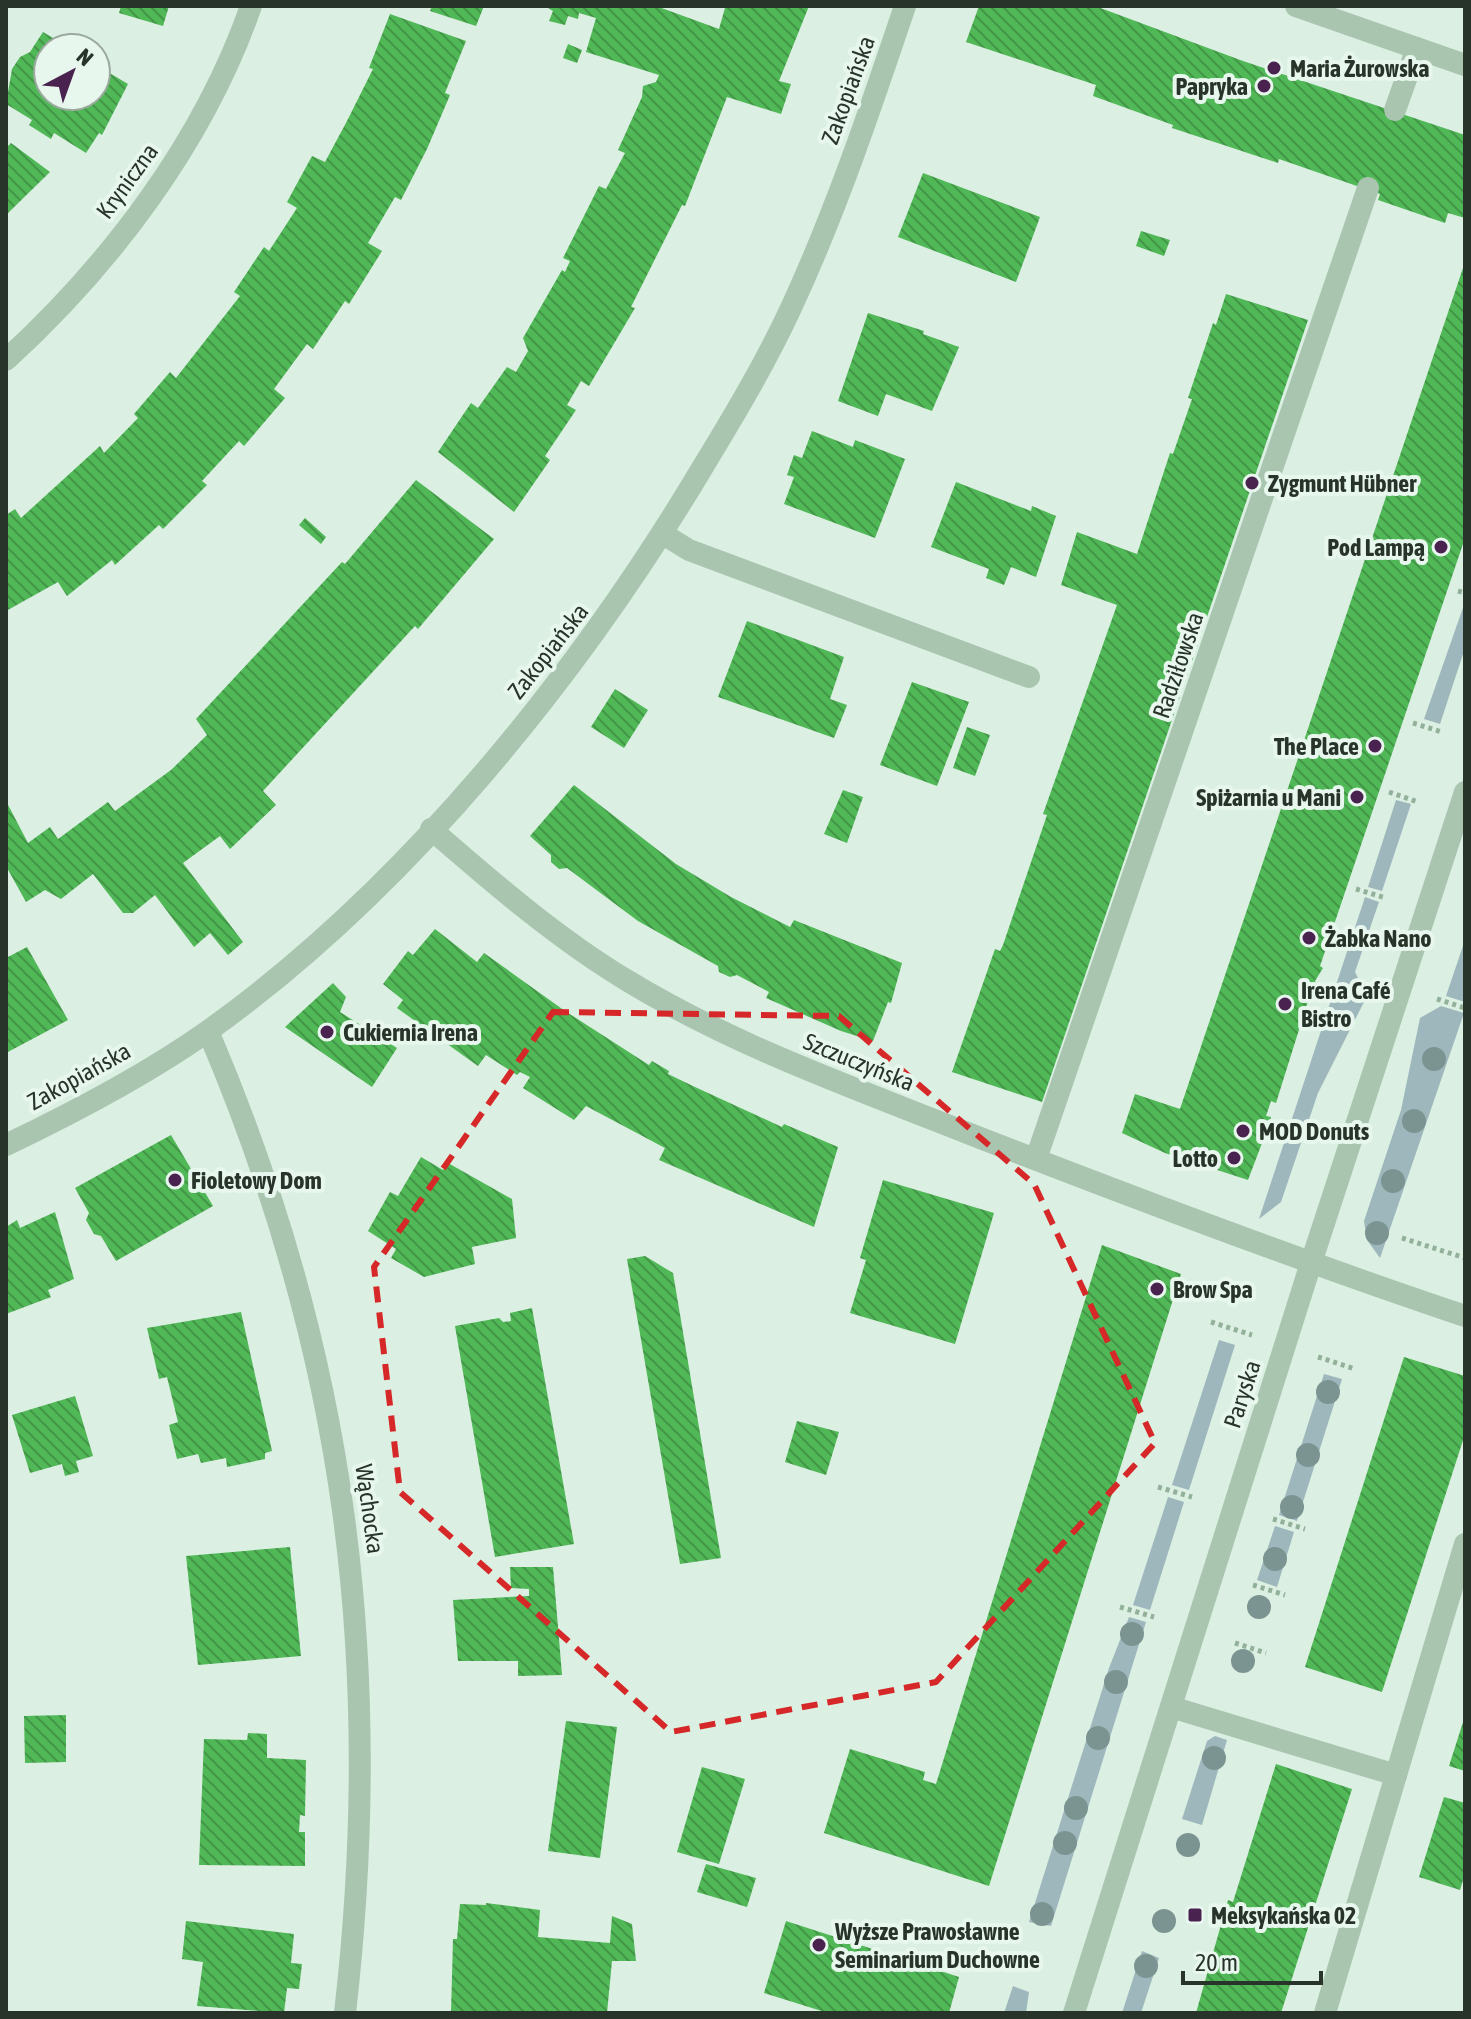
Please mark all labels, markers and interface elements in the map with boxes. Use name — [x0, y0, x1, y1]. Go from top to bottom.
north arrow — [32, 32, 112, 112]
street label: Zakopiańska — [816, 32, 880, 148]
text: N — [72, 43, 99, 71]
place label: Maria Żurowska — [1290, 55, 1429, 82]
marker: Maria Żurowska — [1265, 59, 1283, 77]
place label: Papryka — [1175, 73, 1248, 100]
marker: Papryka — [1255, 77, 1273, 95]
street label: Kryniczna — [91, 138, 163, 224]
place label: Zygmunt Hübner — [1268, 470, 1417, 497]
marker: Zygmunt Hübner — [1243, 474, 1261, 492]
place label: Pod Lampą — [1327, 534, 1425, 561]
marker: Pod Lampą — [1432, 538, 1450, 556]
street label: Zakopiańska — [503, 598, 593, 704]
street label: Radziłowska — [1147, 608, 1209, 722]
place label: The Place — [1274, 733, 1359, 760]
marker: The Place — [1366, 737, 1384, 755]
place label: Spiżarnia u Mani — [1196, 784, 1341, 811]
marker: Spiżarnia u Mani — [1348, 788, 1366, 806]
place label: Żabka Nano — [1325, 925, 1432, 952]
marker: Żabka Nano — [1300, 929, 1318, 947]
place label: Irena Café Bistro — [1301, 977, 1391, 1032]
marker: Irena Café Bistro — [1276, 995, 1294, 1013]
place label: Cukiernia Irena — [343, 1019, 478, 1046]
marker: Cukiernia Irena — [318, 1023, 336, 1041]
street label: Szczuczyńska — [800, 1028, 918, 1096]
street label: Zakopiańska — [23, 1037, 135, 1115]
place label: MOD Donuts — [1259, 1118, 1370, 1145]
marker: MOD Donuts — [1234, 1122, 1252, 1140]
place label: Lotto — [1173, 1145, 1218, 1172]
marker: Lotto — [1225, 1149, 1243, 1167]
place label: Fioletowy Dom — [191, 1167, 322, 1194]
marker: Fioletowy Dom — [166, 1171, 184, 1189]
place label: Brow Spa — [1173, 1276, 1253, 1303]
marker: Brow Spa — [1148, 1280, 1166, 1298]
street label: Paryska — [1218, 1357, 1266, 1431]
street label: Wąchocka — [350, 1462, 390, 1556]
place label: Meksykańska 02 — [1211, 1902, 1356, 1929]
marker: Meksykańska 02 — [1186, 1906, 1204, 1924]
place label: Wyższe Prawosławne Seminarium Duchowne — [834, 1918, 1040, 1973]
scale bar — [1183, 1935, 1321, 1985]
marker: Wyższe Prawosławne Seminarium Duchowne — [810, 1936, 828, 1954]
text: 20 m — [1195, 1949, 1238, 1976]

